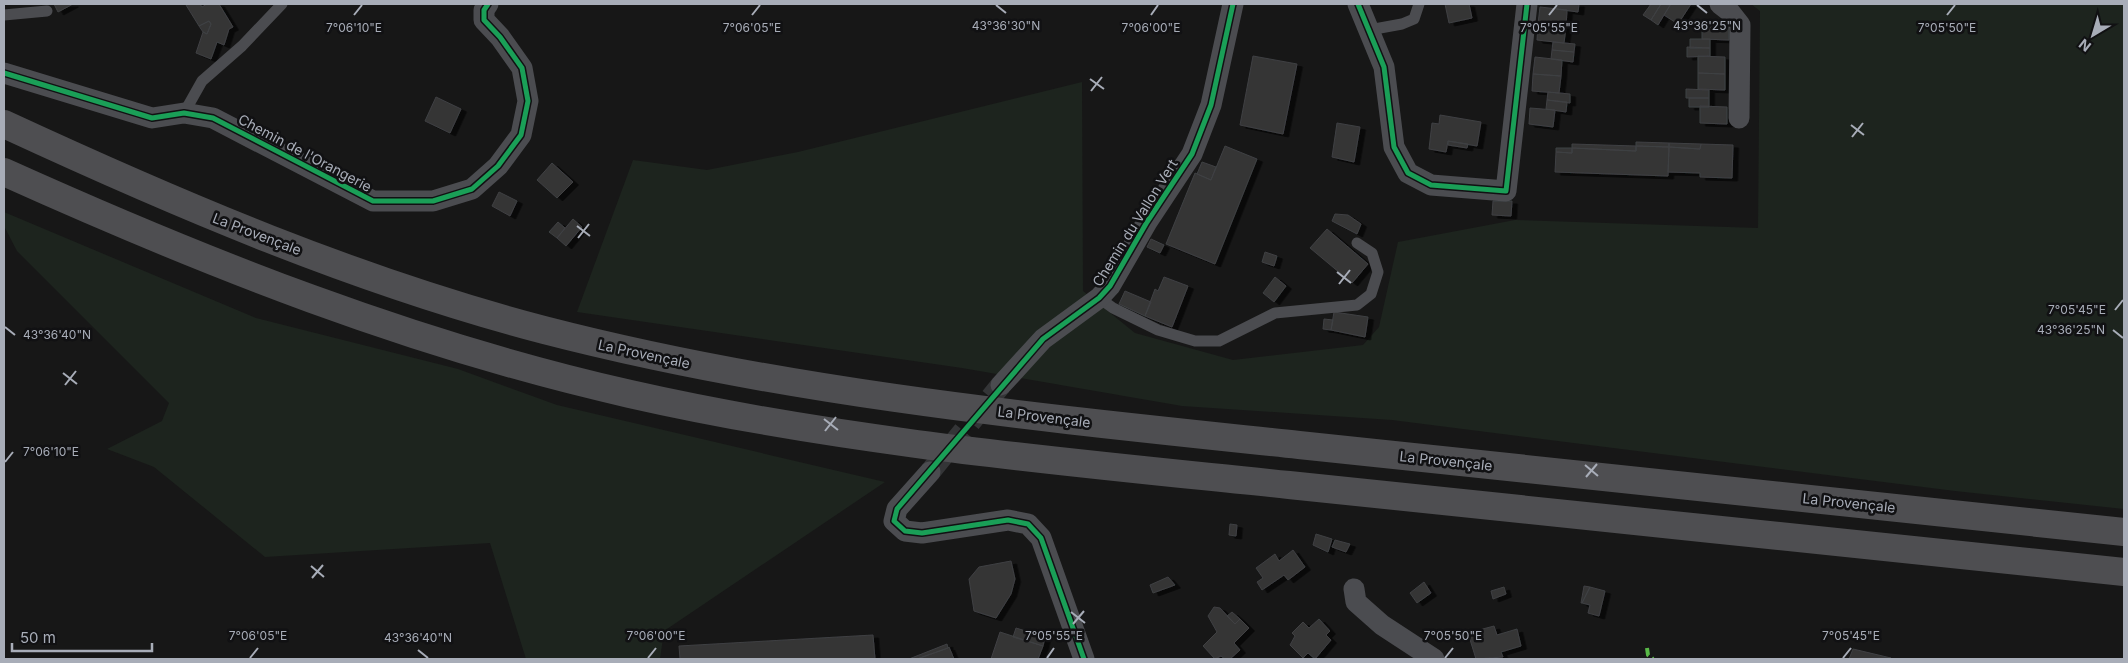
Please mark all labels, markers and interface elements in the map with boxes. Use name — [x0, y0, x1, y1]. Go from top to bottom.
north arrow — [2068, 10, 2118, 60]
text: 43°36'30"N — [972, 18, 1040, 33]
text: 43°36'25"N — [1673, 18, 1741, 33]
text: 7°06'10"E — [326, 20, 382, 35]
text: 7°06'05"E — [723, 20, 781, 35]
text: 7°06'00"E — [1122, 20, 1180, 35]
text: 7°05'55"E — [1520, 20, 1578, 35]
text: 7°05'50"E — [1918, 20, 1976, 35]
text: N — [2075, 36, 2094, 56]
street label: Chemin de l'Orangerie — [236, 110, 375, 195]
street label: Chemin du Vallon Vert — [1088, 156, 1181, 289]
street label: La Provençale — [211, 209, 304, 258]
text: 7°05'45"E — [2048, 302, 2106, 317]
text: 43°36'25"N — [2037, 322, 2105, 337]
text: 43°36'40"N — [23, 327, 91, 342]
street label: La Provençale — [597, 335, 692, 372]
street label: La Provençale — [997, 402, 1091, 431]
text: 7°06'10"E — [23, 444, 79, 459]
street label: La Provençale — [1399, 447, 1493, 474]
street label: La Provençale — [1802, 489, 1896, 516]
scale bar — [12, 620, 152, 652]
text: 50 m — [20, 628, 56, 647]
text: 7°06'05"E — [229, 628, 287, 643]
text: 7°06'00"E — [627, 628, 685, 643]
text: 7°05'55"E — [1025, 628, 1083, 643]
text: 7°05'50"E — [1424, 628, 1482, 643]
text: 7°05'45"E — [1822, 628, 1880, 643]
text: 43°36'40"N — [384, 630, 452, 645]

